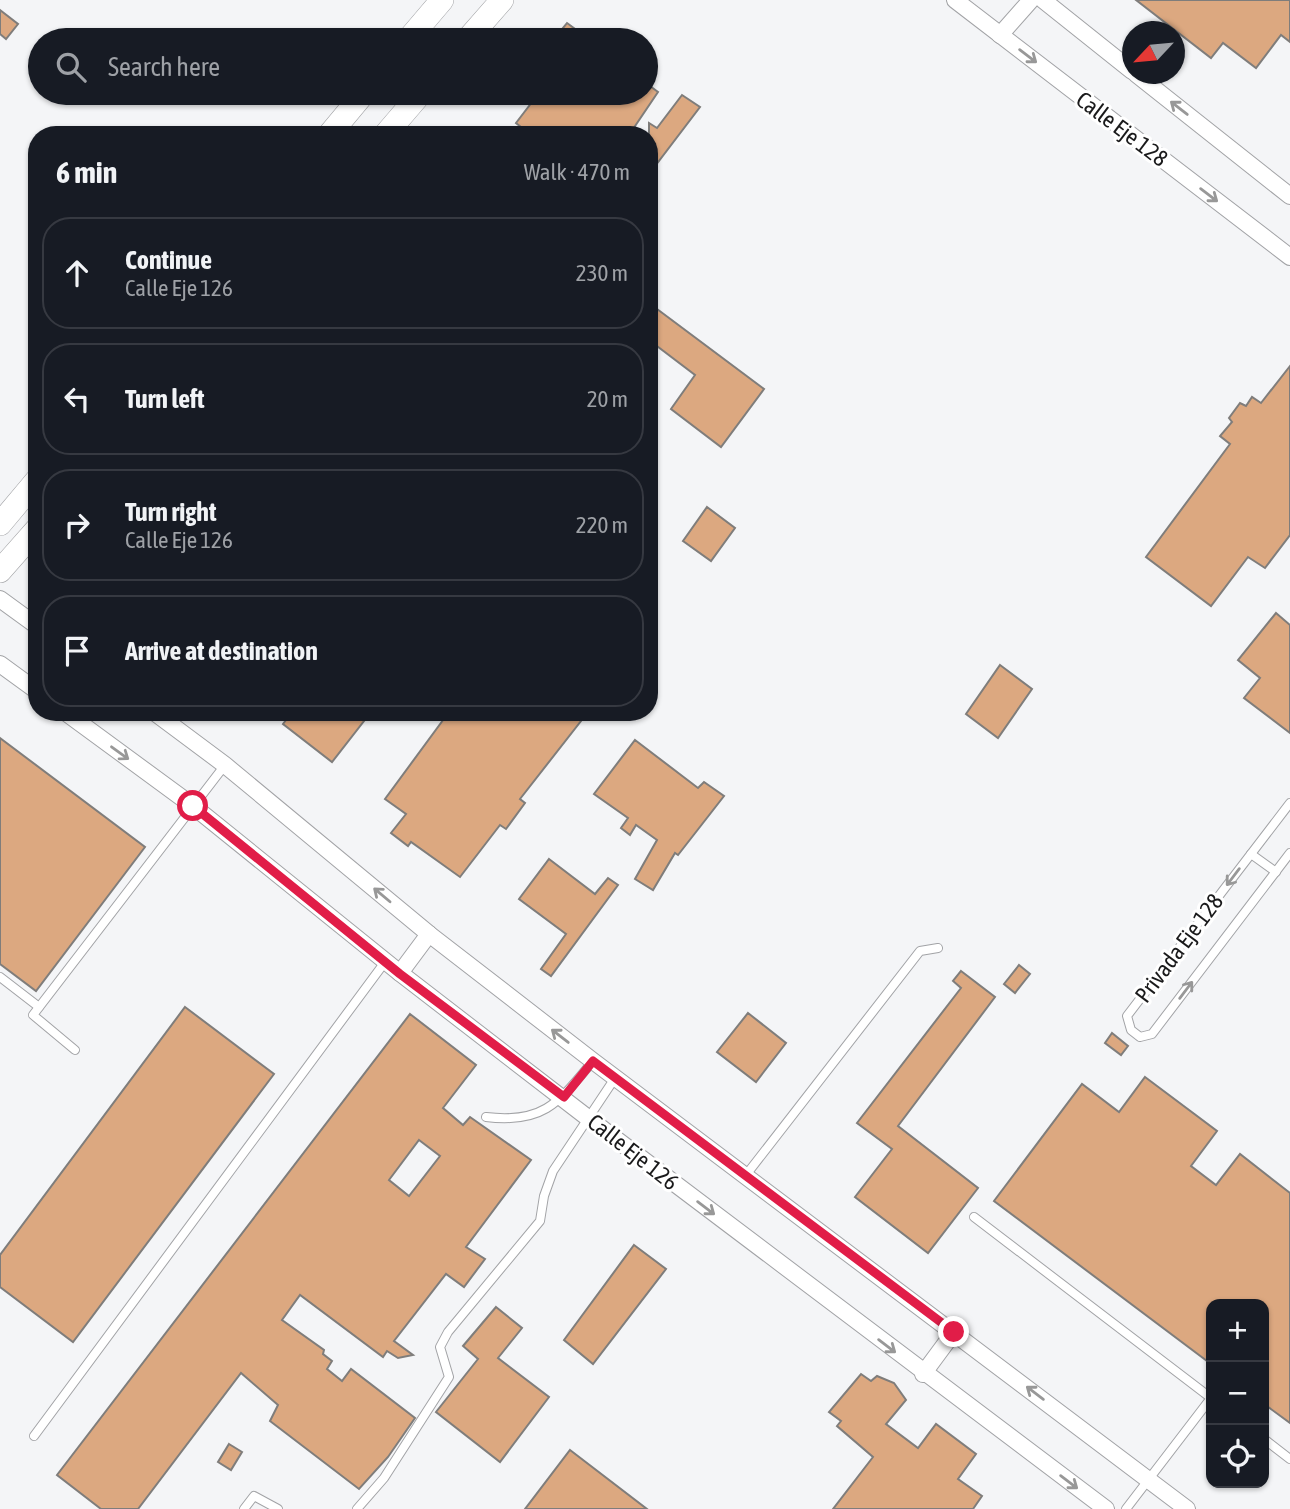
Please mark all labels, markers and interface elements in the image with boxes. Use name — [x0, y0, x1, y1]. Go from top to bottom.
north arrow — [1122, 21, 1185, 84]
search box — [28, 28, 658, 105]
icon: search — [52, 48, 90, 86]
one-way arrow — [1018, 49, 1037, 64]
text: Search here — [108, 52, 220, 82]
street label: Calle Eje 128 — [1071, 86, 1173, 172]
one-way arrow — [1170, 100, 1188, 115]
text: 6 min — [56, 155, 117, 189]
text: Walk · 470 m — [524, 159, 630, 185]
one-way arrow — [1199, 187, 1217, 202]
text: Continue — [125, 245, 212, 275]
icon: ahead — [58, 254, 96, 292]
text: 230 m — [576, 260, 628, 286]
text: Calle Eje 126 — [125, 275, 233, 301]
icon: left — [58, 380, 96, 418]
text: Turn left — [125, 384, 205, 414]
text: 20 m — [587, 386, 628, 412]
text: Turn right — [125, 497, 216, 527]
icon: right — [58, 506, 96, 544]
text: 220 m — [576, 512, 628, 538]
text: Calle Eje 126 — [125, 527, 233, 553]
icon: arrive — [58, 632, 96, 670]
text: Arrive at destination — [125, 636, 318, 666]
one-way arrow — [111, 745, 129, 760]
route start — [177, 790, 208, 821]
one-way arrow — [1226, 867, 1241, 885]
one-way arrow — [373, 887, 391, 902]
street label: Privada Eje 128 — [1130, 889, 1228, 1007]
one-way arrow — [1178, 981, 1193, 999]
one-way arrow — [551, 1028, 570, 1043]
street label: Calle Eje 126 — [583, 1109, 683, 1195]
one-way arrow — [696, 1201, 715, 1215]
map controls — [1206, 1299, 1269, 1488]
button: + — [1206, 1299, 1269, 1362]
route end — [938, 1316, 969, 1347]
one-way arrow — [877, 1339, 896, 1354]
button: − — [1206, 1362, 1269, 1425]
one-way arrow — [1027, 1386, 1045, 1401]
button: locate — [1206, 1425, 1269, 1488]
one-way arrow — [1059, 1475, 1078, 1489]

